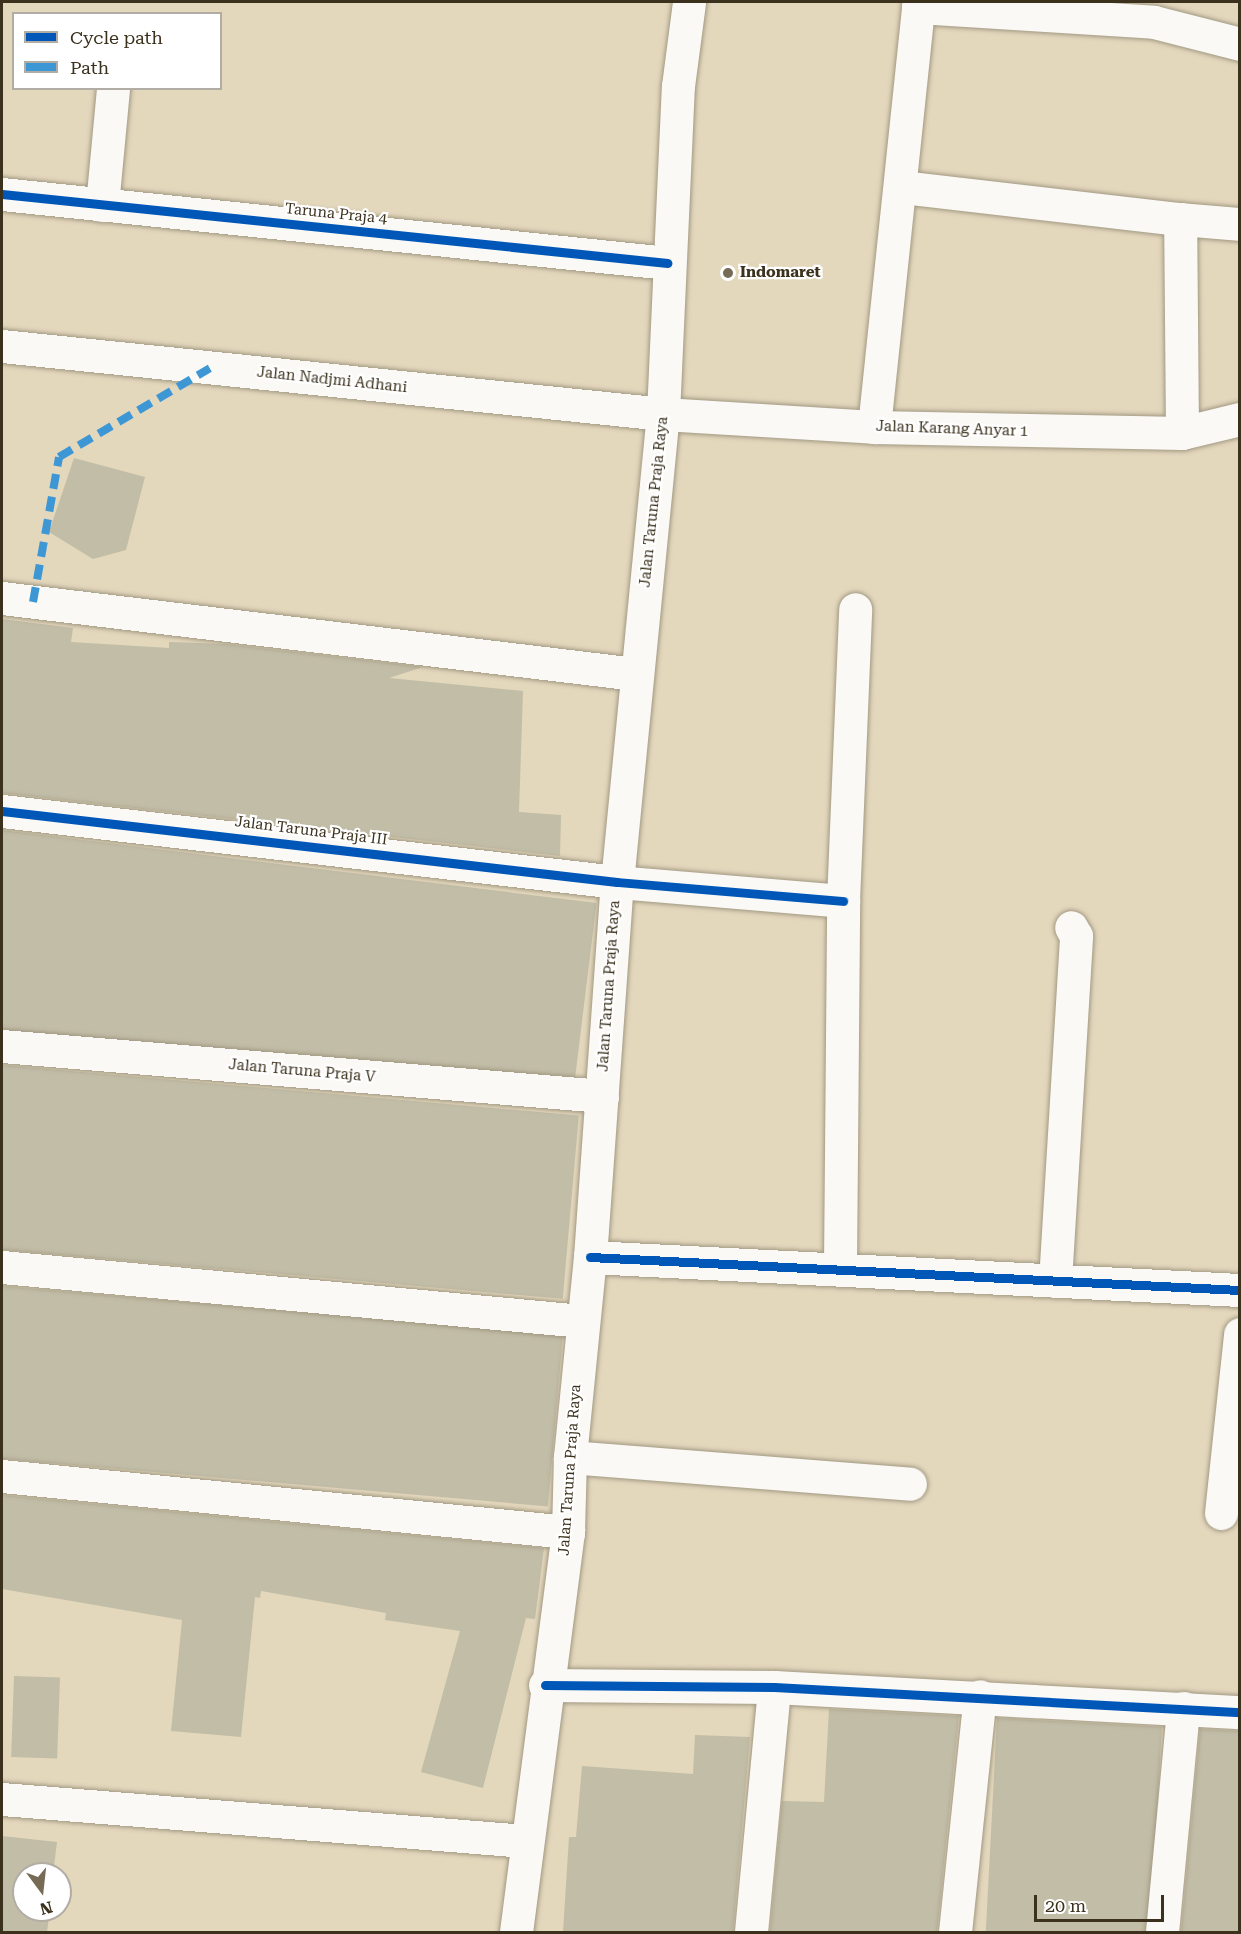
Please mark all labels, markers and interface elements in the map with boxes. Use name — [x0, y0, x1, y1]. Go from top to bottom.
legend — [12, 12, 222, 90]
text: Cycle path — [70, 27, 163, 48]
text: Path — [70, 57, 109, 78]
street label: Taruna Praja 4 — [284, 200, 388, 228]
place label: Indomaret — [740, 264, 821, 282]
marker: Indomaret — [721, 266, 735, 280]
street label: Jalan Nadjmi Adhani — [256, 363, 408, 397]
street label: Jalan Taruna Praja Raya — [636, 416, 672, 588]
street label: Jalan Karang Anyar 1 — [875, 417, 1029, 441]
street label: Jalan Taruna Praja III — [234, 813, 388, 849]
street label: Jalan Taruna Praja Raya — [594, 900, 624, 1072]
street label: Jalan Taruna Praja V — [228, 1056, 376, 1086]
street label: Jalan Taruna Praja Raya — [555, 1384, 585, 1556]
north arrow — [12, 1862, 72, 1922]
scale bar — [1037, 1883, 1168, 1921]
text: 20 m — [1045, 1895, 1086, 1916]
text: N — [38, 1897, 55, 1919]

